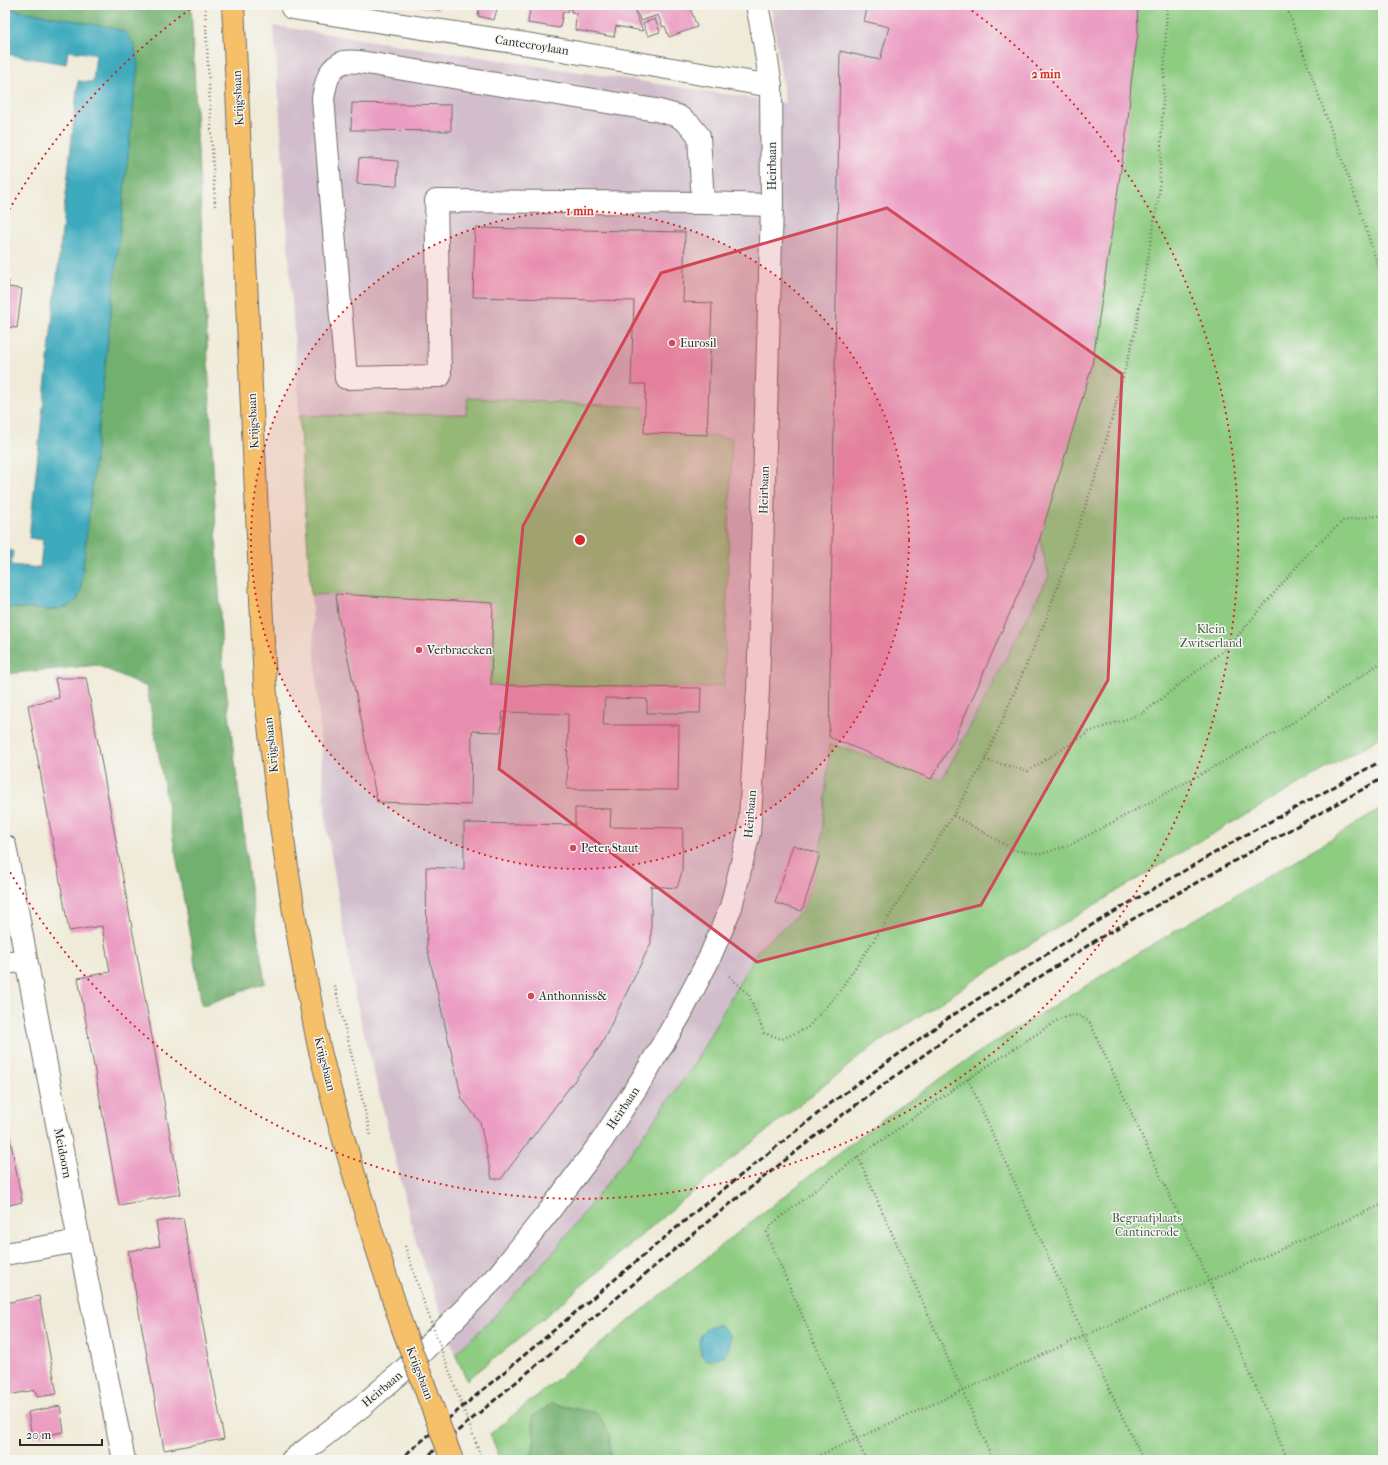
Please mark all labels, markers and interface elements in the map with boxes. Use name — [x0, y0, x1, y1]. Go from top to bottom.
street label: Cantecroylaan — [494, 32, 570, 58]
text: 2 min — [1031, 67, 1062, 81]
street label: Krijgsbaan — [230, 70, 246, 126]
street label: Heirbaan — [765, 142, 779, 190]
text: 1 min — [566, 204, 595, 218]
place label: Eurosil — [680, 336, 717, 350]
marker: Eurosil — [667, 338, 677, 348]
street label: Krijgsbaan — [245, 393, 261, 449]
street label: Heirbaan — [756, 466, 772, 514]
centre of rings — [573, 533, 587, 547]
park label: Klein Zwitserland — [1180, 622, 1243, 650]
place label: Verbraecken — [426, 643, 492, 657]
marker: Verbraecken — [414, 645, 424, 655]
street label: Krijgsbaan — [261, 717, 281, 773]
street label: Heirbaan — [741, 789, 759, 839]
place label: Peter Staut — [581, 841, 640, 855]
marker: Peter Staut — [568, 843, 578, 853]
place label: Anthonniss& — [538, 989, 607, 1003]
marker: Anthonniss& — [526, 991, 536, 1001]
street label: Krijgsbaan — [311, 1035, 339, 1093]
street label: Heirbaan — [604, 1084, 642, 1132]
street label: Meidoorn — [51, 1127, 75, 1179]
park label: Begraafplaats Cantincrode — [1112, 1211, 1183, 1239]
street label: Krijgsbaan — [404, 1345, 437, 1401]
street label: Heirbaan — [359, 1368, 405, 1410]
scale bar — [20, 1421, 102, 1447]
text: 20 m — [26, 1428, 51, 1442]

